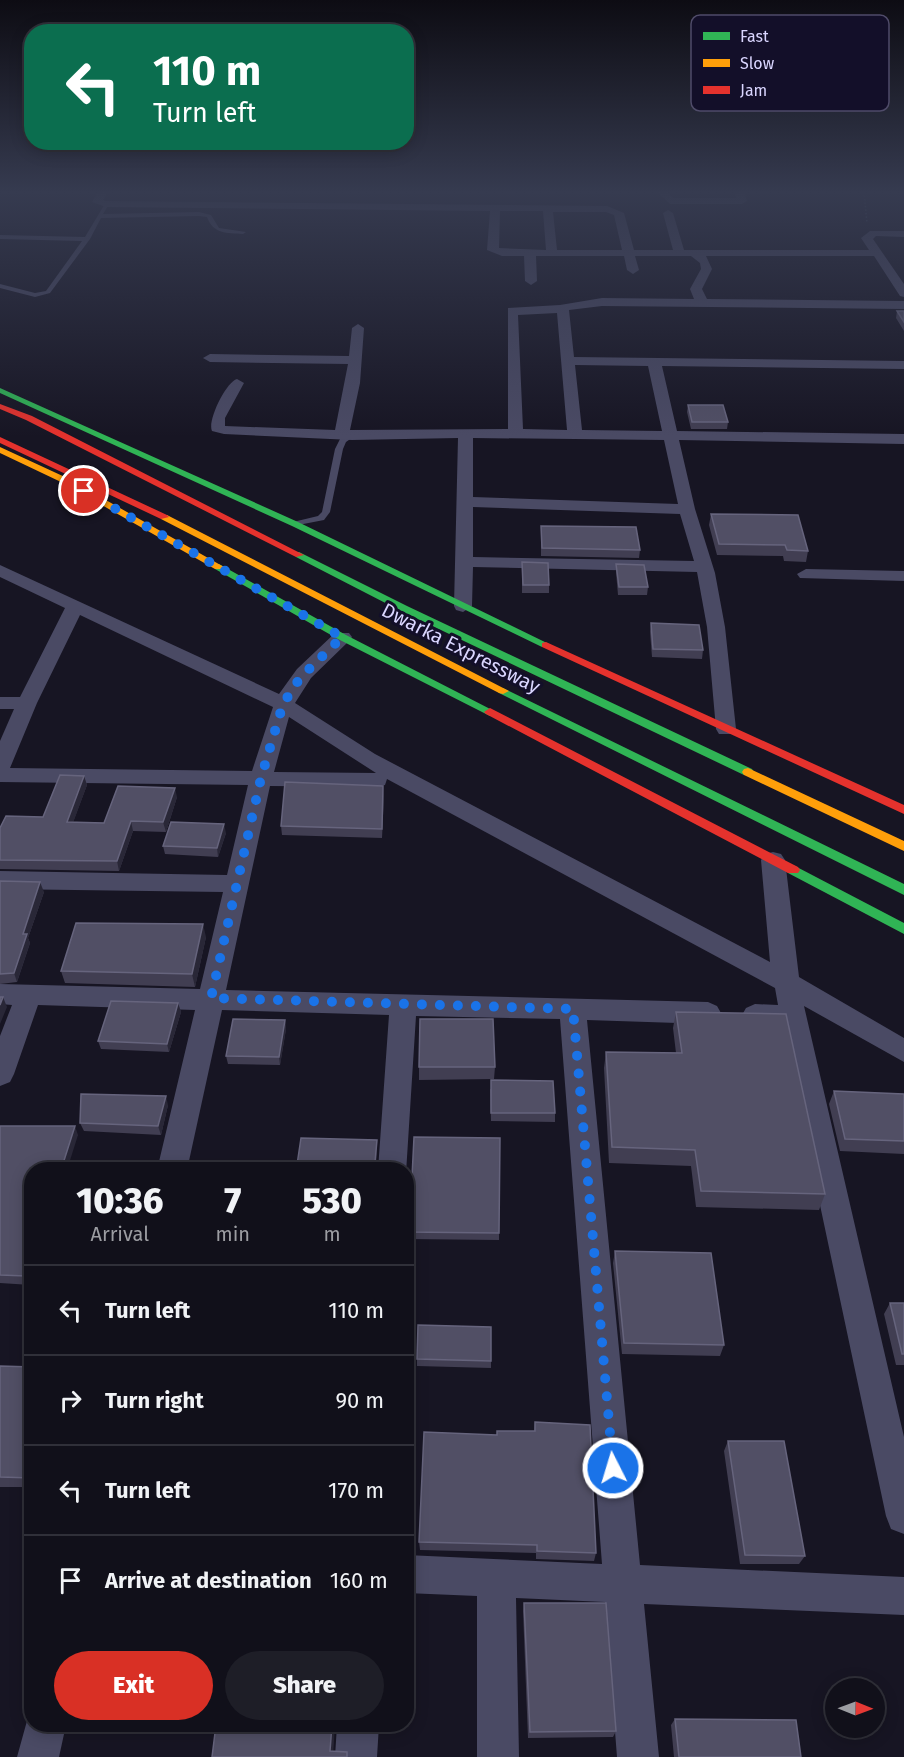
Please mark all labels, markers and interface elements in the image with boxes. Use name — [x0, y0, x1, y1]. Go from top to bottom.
legend — [691, 15, 889, 111]
text: Fast — [740, 27, 769, 46]
text: 110 m — [153, 46, 261, 96]
icon: left — [54, 48, 132, 126]
text: Slow — [740, 54, 775, 73]
text: Jam — [740, 81, 767, 100]
text: Turn left — [153, 97, 256, 129]
pin — [58, 465, 109, 516]
icon: arrive — [67, 474, 100, 507]
street label: Dwarka Expressway — [378, 598, 544, 698]
text: 10:36 — [76, 1179, 163, 1223]
text: 7 — [224, 1179, 241, 1223]
text: 530 — [302, 1179, 362, 1223]
text: Arrival — [90, 1222, 149, 1246]
text: min — [216, 1222, 250, 1246]
text: m — [323, 1222, 341, 1246]
icon: left — [54, 1294, 87, 1327]
text: Turn left — [105, 1297, 190, 1324]
text: 110 m — [328, 1297, 384, 1324]
icon: right — [54, 1384, 87, 1417]
text: Turn right — [105, 1387, 204, 1414]
text: 90 m — [335, 1387, 384, 1414]
position arrow — [581, 1436, 645, 1500]
icon: left — [54, 1474, 87, 1507]
text: Turn left — [105, 1477, 190, 1504]
text: 170 m — [328, 1477, 384, 1504]
icon: arrive — [54, 1564, 87, 1597]
text: Arrive at destination — [105, 1567, 312, 1594]
text: 160 m — [330, 1567, 388, 1594]
button: Exit — [54, 1651, 213, 1720]
button: Share — [225, 1651, 384, 1720]
north arrow — [825, 1678, 885, 1738]
map controls — [825, 1678, 885, 1738]

